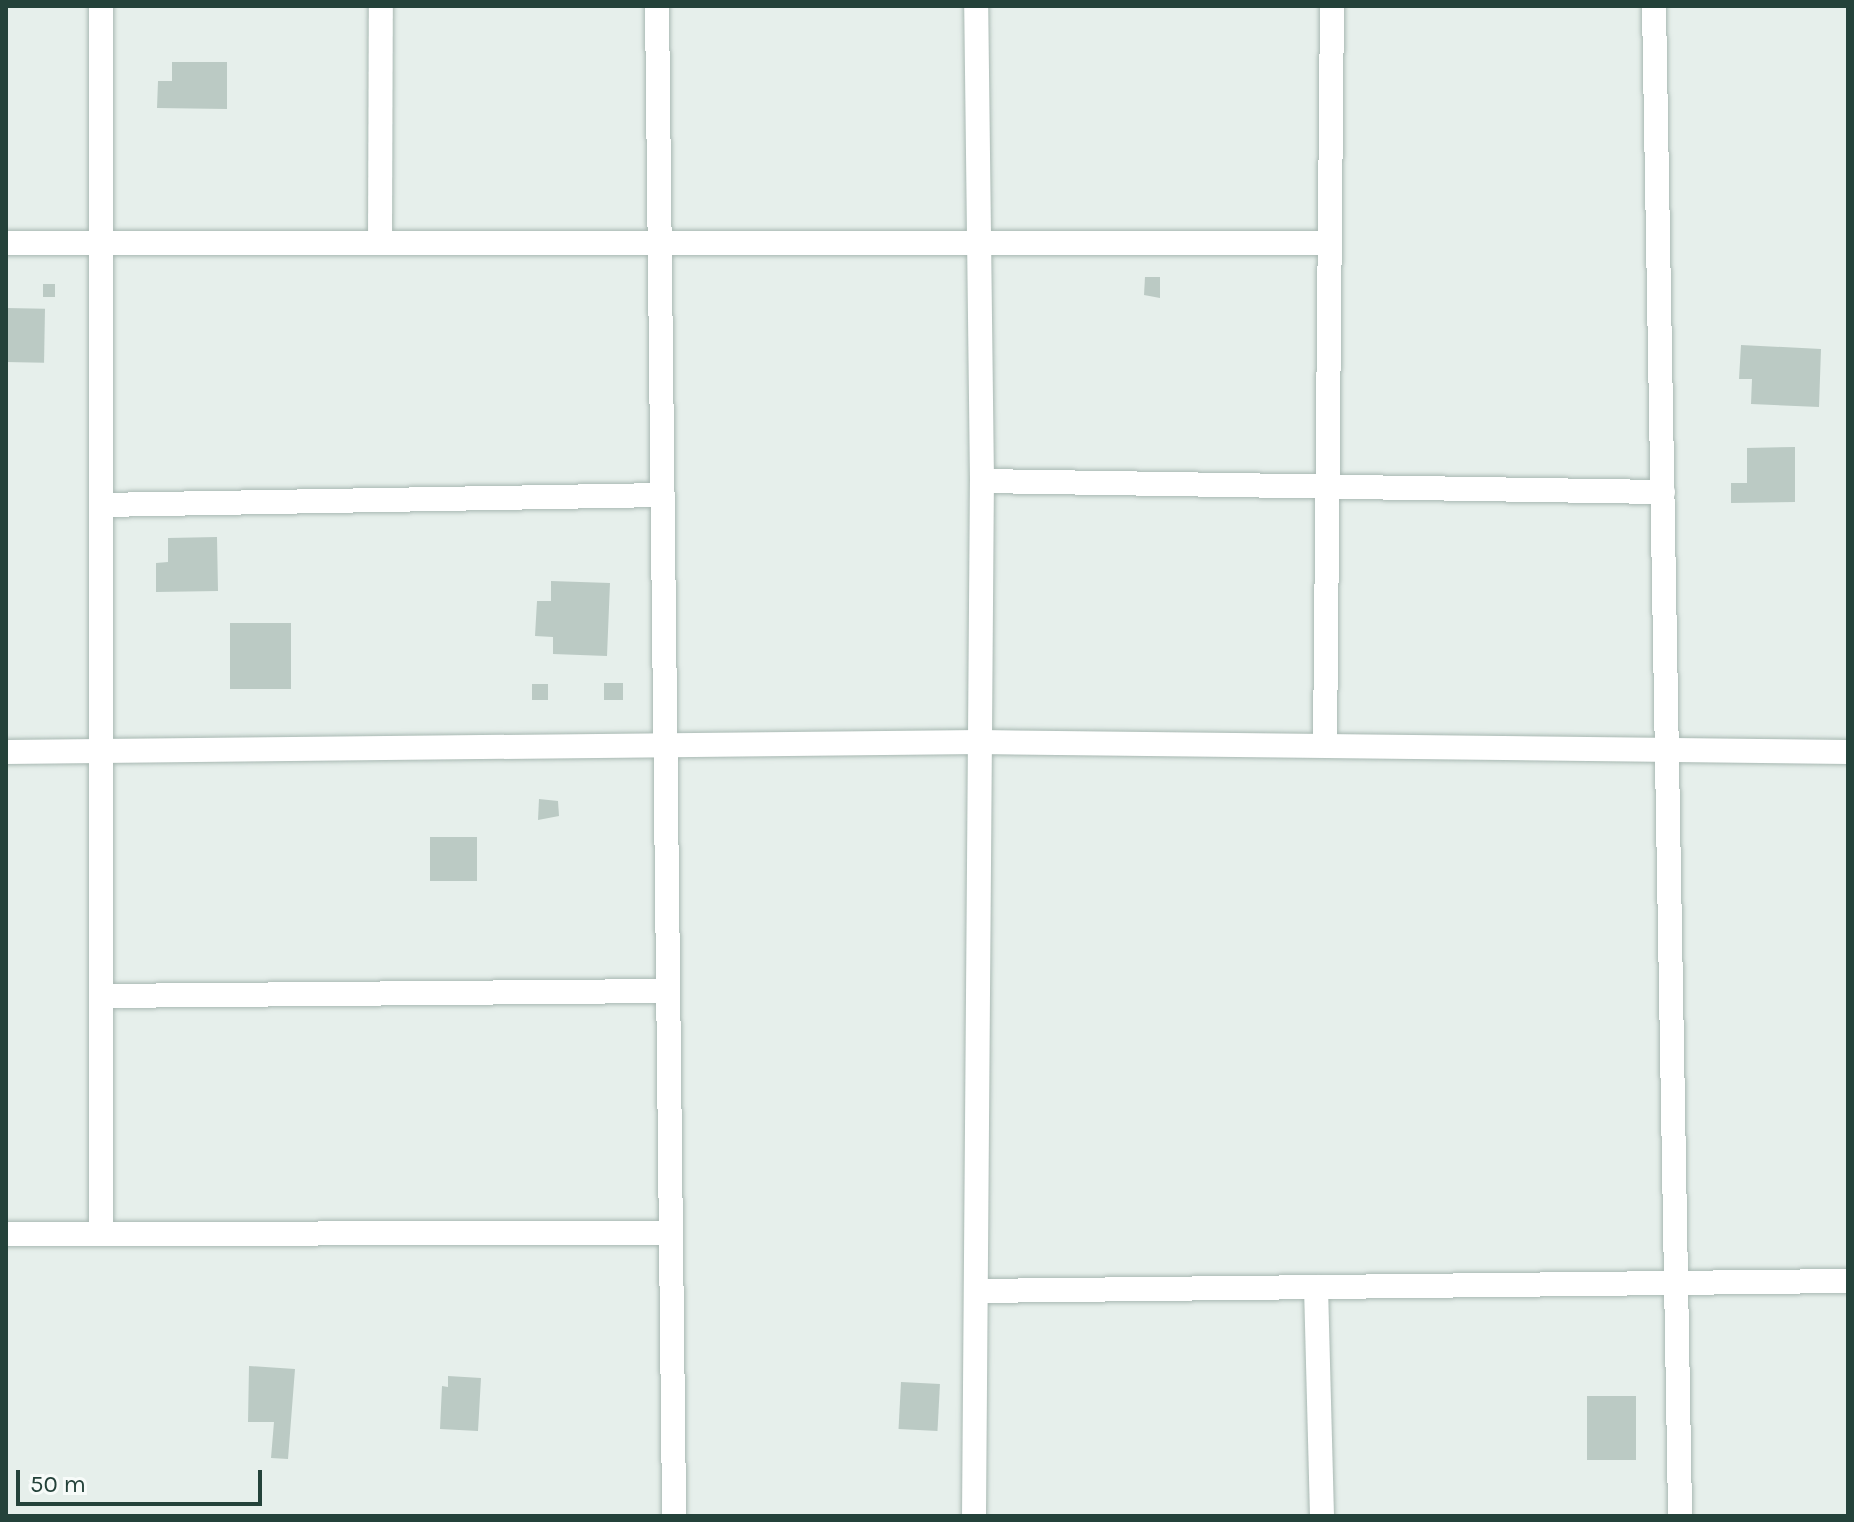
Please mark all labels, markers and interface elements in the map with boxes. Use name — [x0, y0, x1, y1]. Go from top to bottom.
scale bar — [20, 1454, 266, 1504]
text: 50 m — [30, 1470, 86, 1498]

